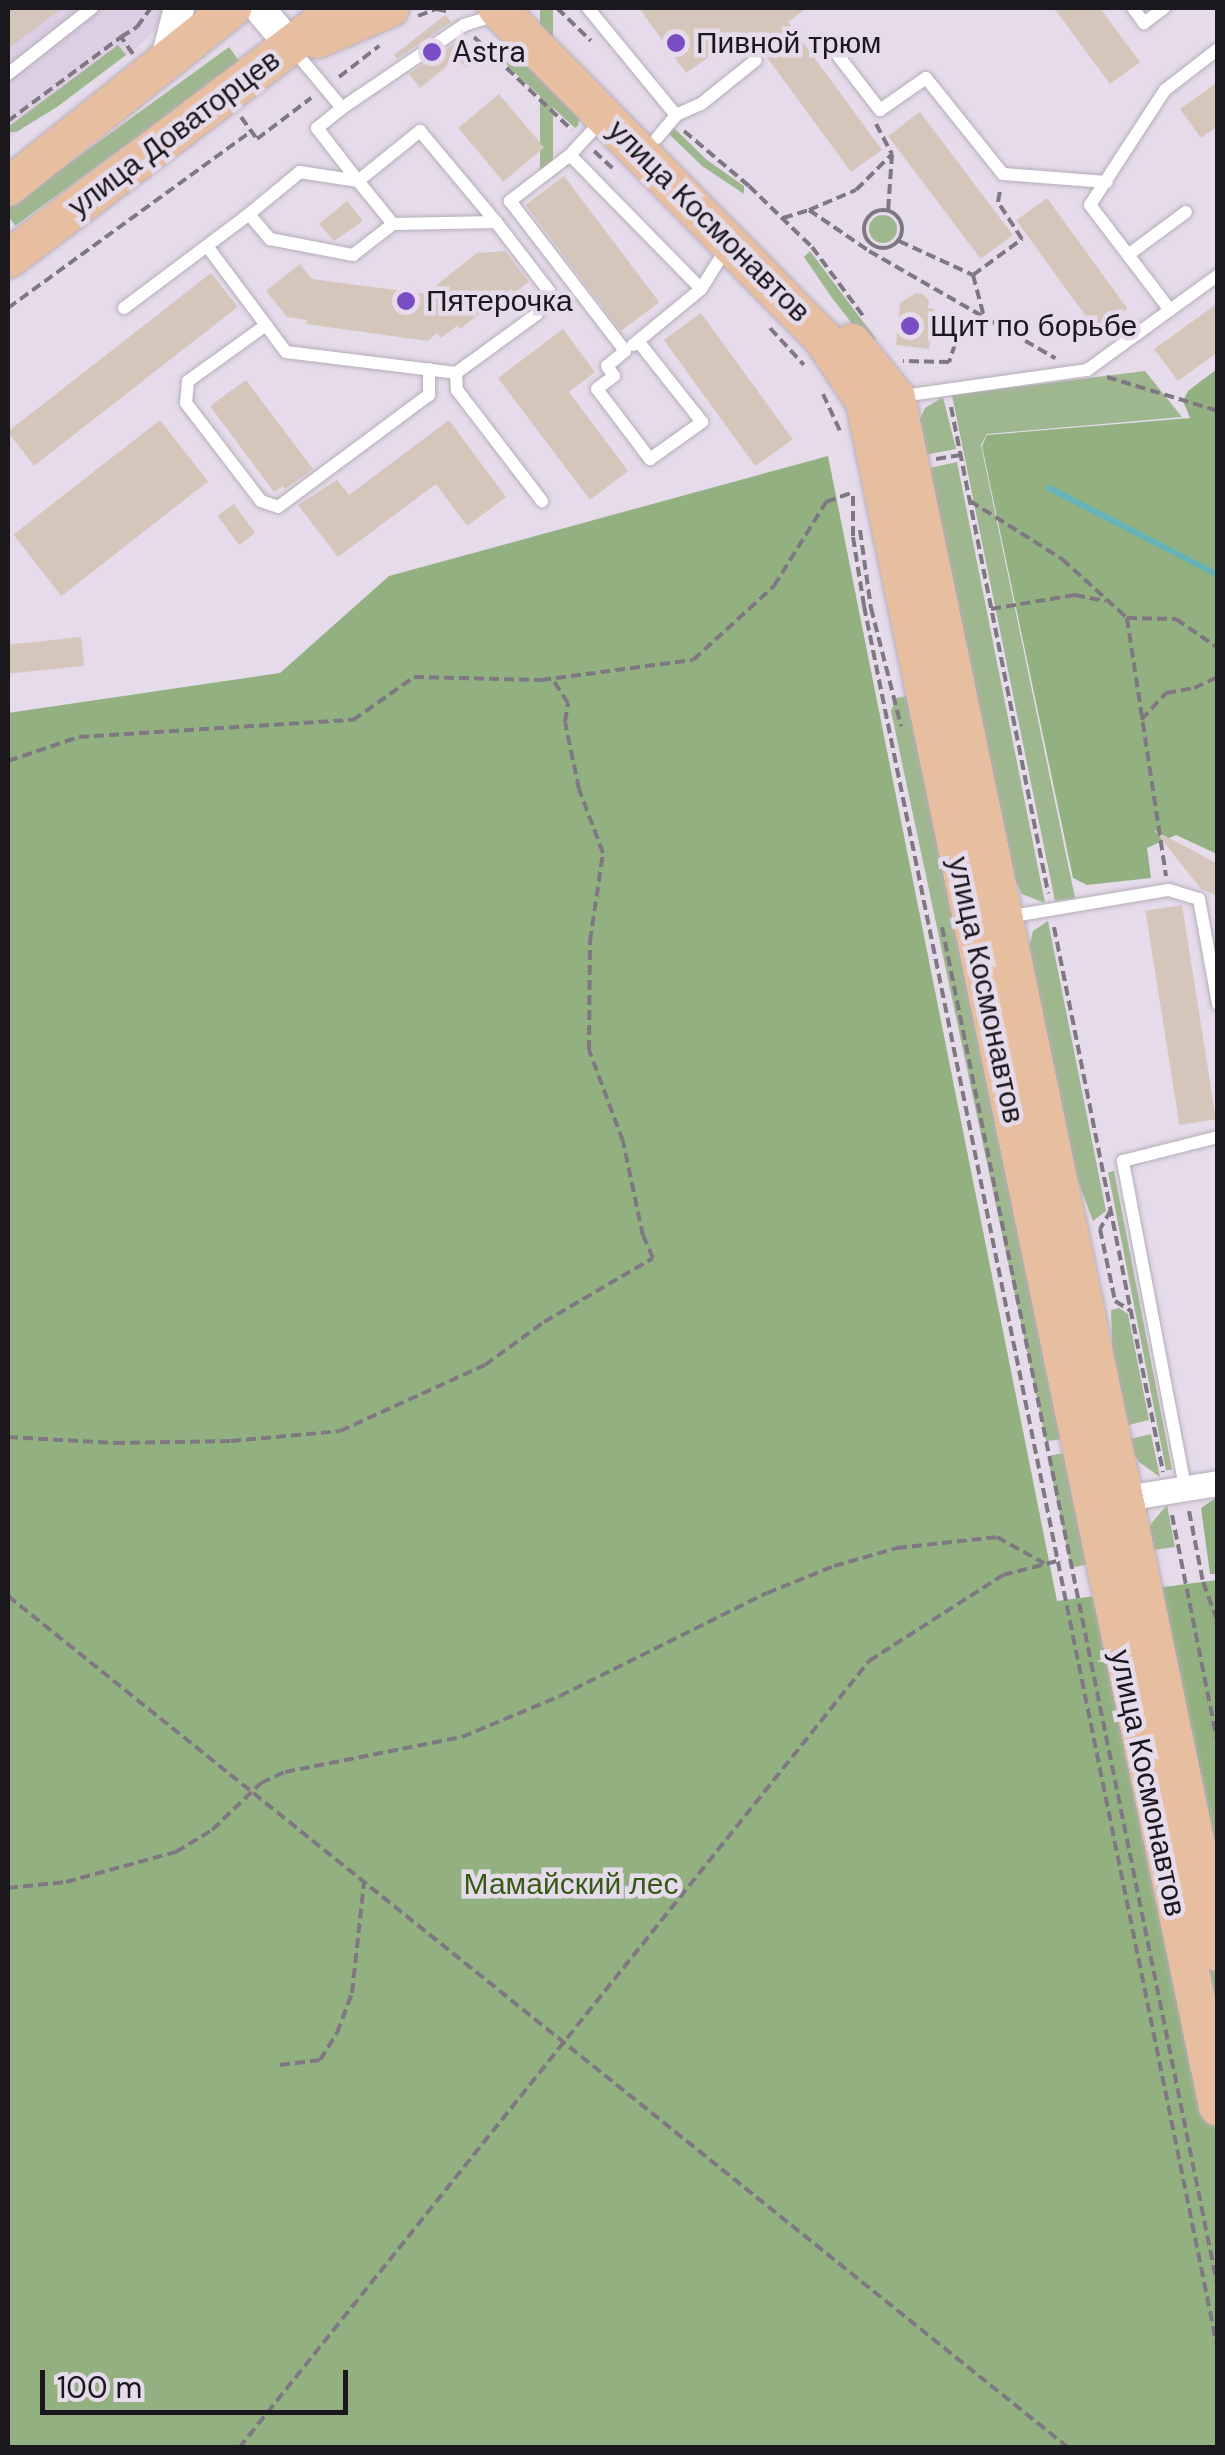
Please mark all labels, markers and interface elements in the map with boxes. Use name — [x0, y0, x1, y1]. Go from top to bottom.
place label: Пивной трюм — [696, 25, 881, 61]
marker: Пивной трюм — [665, 32, 687, 54]
place label: Astra — [452, 34, 525, 70]
marker: Astra — [421, 41, 443, 63]
street label: улица Доваторцев — [61, 42, 287, 224]
street label: улица Космонавтов — [600, 112, 818, 330]
place label: Пятерочка — [426, 283, 573, 319]
marker: Пятерочка — [395, 290, 417, 312]
place label: Щит по борьбе — [930, 308, 1137, 344]
marker: Щит по борьбе — [899, 315, 921, 337]
street label: улица Космонавтов — [940, 853, 1032, 1127]
street label: улица Космонавтов — [1102, 1646, 1194, 1920]
park label: Мамайский лес — [464, 1866, 678, 1902]
scale bar — [45, 2350, 352, 2412]
text: 100 m — [57, 2368, 142, 2407]

